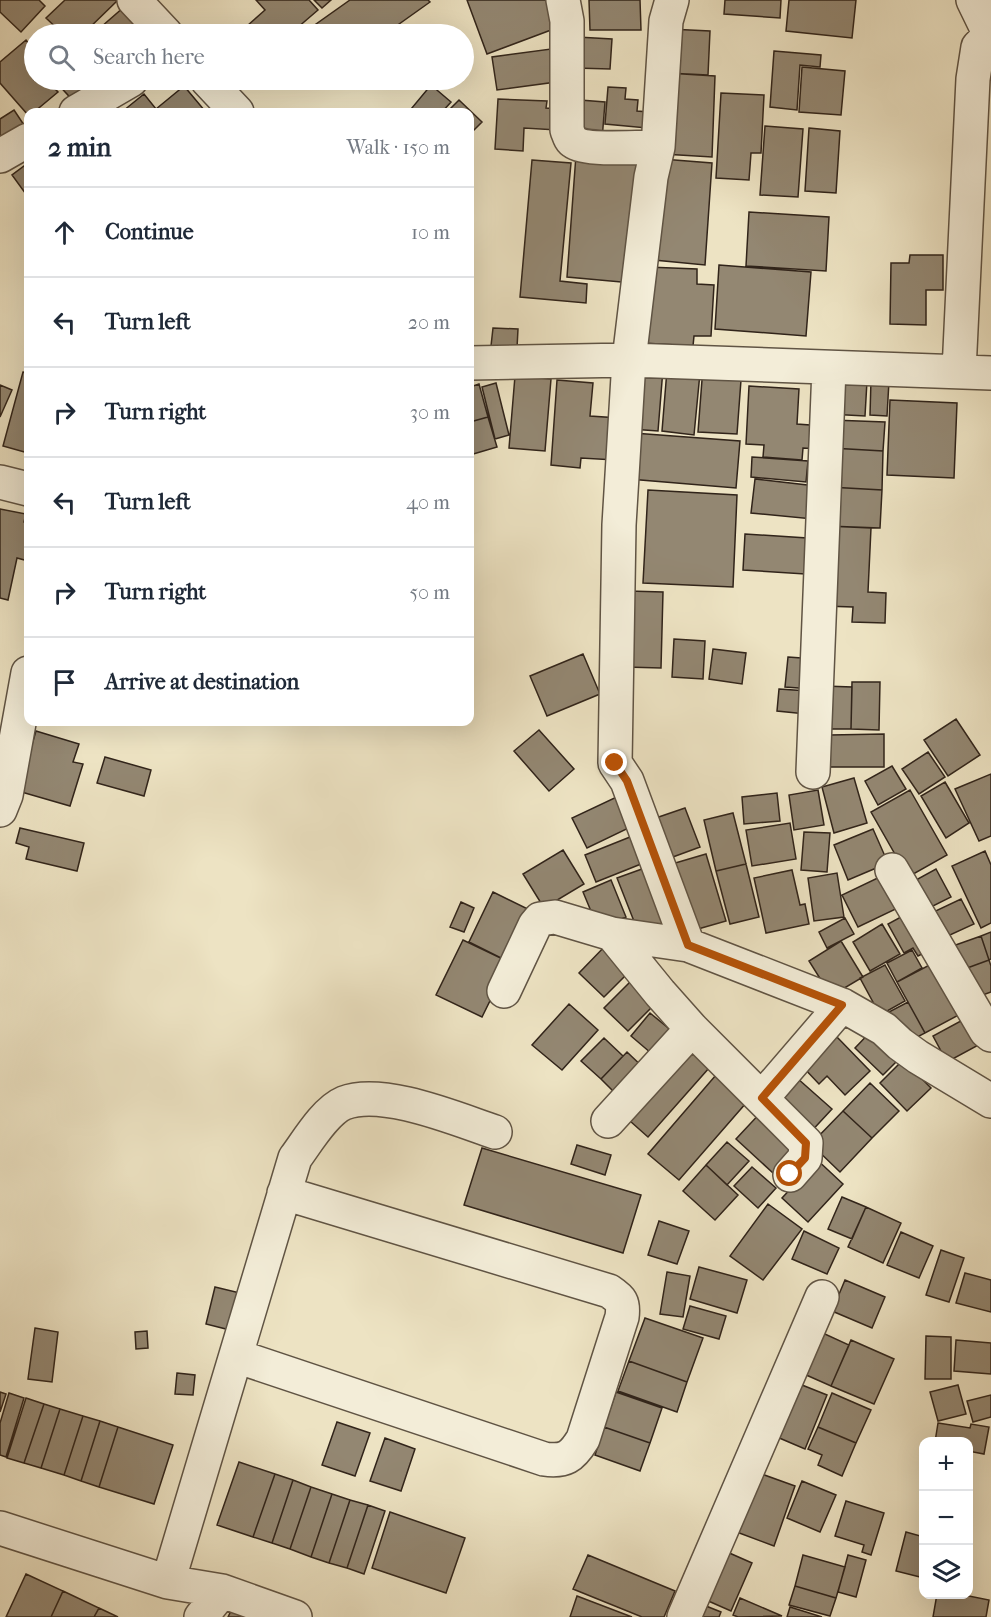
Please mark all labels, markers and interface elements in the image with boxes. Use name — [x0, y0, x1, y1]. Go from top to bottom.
search box — [24, 24, 474, 90]
icon: search — [45, 41, 78, 74]
text: Search here — [93, 44, 205, 70]
text: 2 min — [48, 132, 111, 163]
text: Walk · 150 m — [346, 136, 450, 159]
icon: ahead — [48, 216, 81, 249]
text: Continue — [105, 219, 194, 245]
text: 10 m — [411, 221, 450, 244]
icon: left — [48, 306, 81, 339]
text: Turn left — [105, 309, 191, 335]
text: 20 m — [408, 311, 450, 334]
icon: right — [48, 396, 81, 429]
text: Turn right — [105, 399, 206, 425]
text: 30 m — [410, 401, 450, 424]
icon: left — [48, 486, 81, 519]
text: Turn left — [105, 489, 191, 515]
text: 40 m — [406, 491, 450, 514]
icon: right — [48, 576, 81, 609]
text: Turn right — [105, 579, 206, 605]
text: 50 m — [409, 581, 450, 604]
icon: arrive — [48, 666, 81, 699]
text: Arrive at destination — [105, 669, 299, 695]
route end — [601, 749, 627, 775]
route start — [776, 1160, 802, 1186]
map controls — [919, 1437, 973, 1599]
button: + — [919, 1437, 973, 1491]
button: − — [919, 1491, 973, 1545]
button: layers — [919, 1545, 973, 1599]

